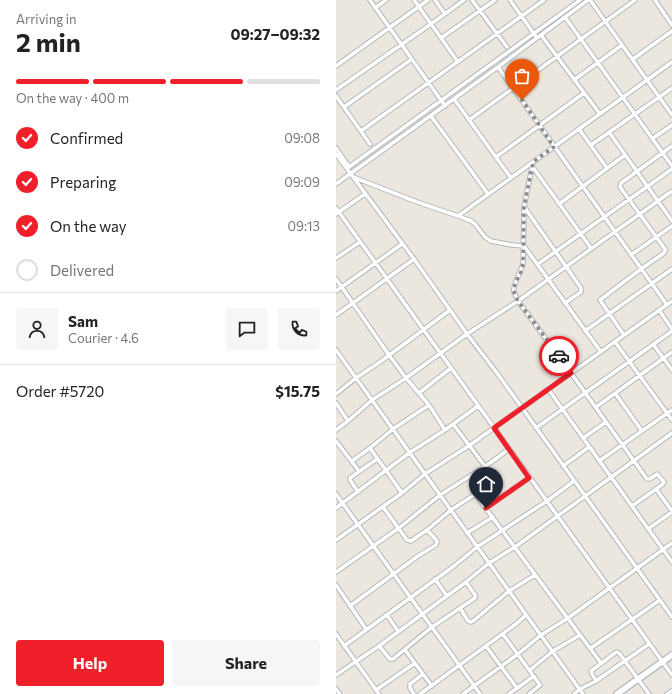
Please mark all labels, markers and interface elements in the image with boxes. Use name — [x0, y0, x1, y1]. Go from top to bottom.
text: Arriving in — [16, 11, 76, 27]
text: 09:27–09:32 — [231, 25, 320, 43]
text: 2 min — [16, 26, 81, 57]
pin — [505, 59, 539, 100]
icon: bag — [511, 65, 533, 87]
text: On the way · 400 m — [16, 90, 129, 106]
icon: check — [16, 127, 38, 149]
text: Confirmed — [50, 129, 123, 147]
text: 09:08 — [284, 130, 320, 146]
icon: check — [16, 171, 38, 193]
text: Preparing — [50, 173, 116, 191]
text: 09:09 — [284, 174, 320, 190]
icon: check — [16, 215, 38, 237]
text: On the way — [50, 217, 127, 235]
text: 09:13 — [288, 218, 320, 234]
text: Delivered — [50, 261, 114, 279]
button: person — [16, 308, 58, 350]
button: chat — [226, 308, 268, 350]
button: phone — [278, 308, 320, 350]
text: Sam — [68, 312, 98, 330]
text: Courier · 4.6 — [68, 330, 139, 346]
courier — [539, 336, 579, 376]
icon: car — [548, 345, 570, 367]
text: Order #5720 — [16, 382, 104, 400]
text: $15.75 — [275, 382, 320, 400]
pin — [469, 467, 503, 508]
icon: home — [475, 473, 497, 495]
button: Help — [16, 640, 164, 686]
button: Share — [172, 640, 320, 686]

